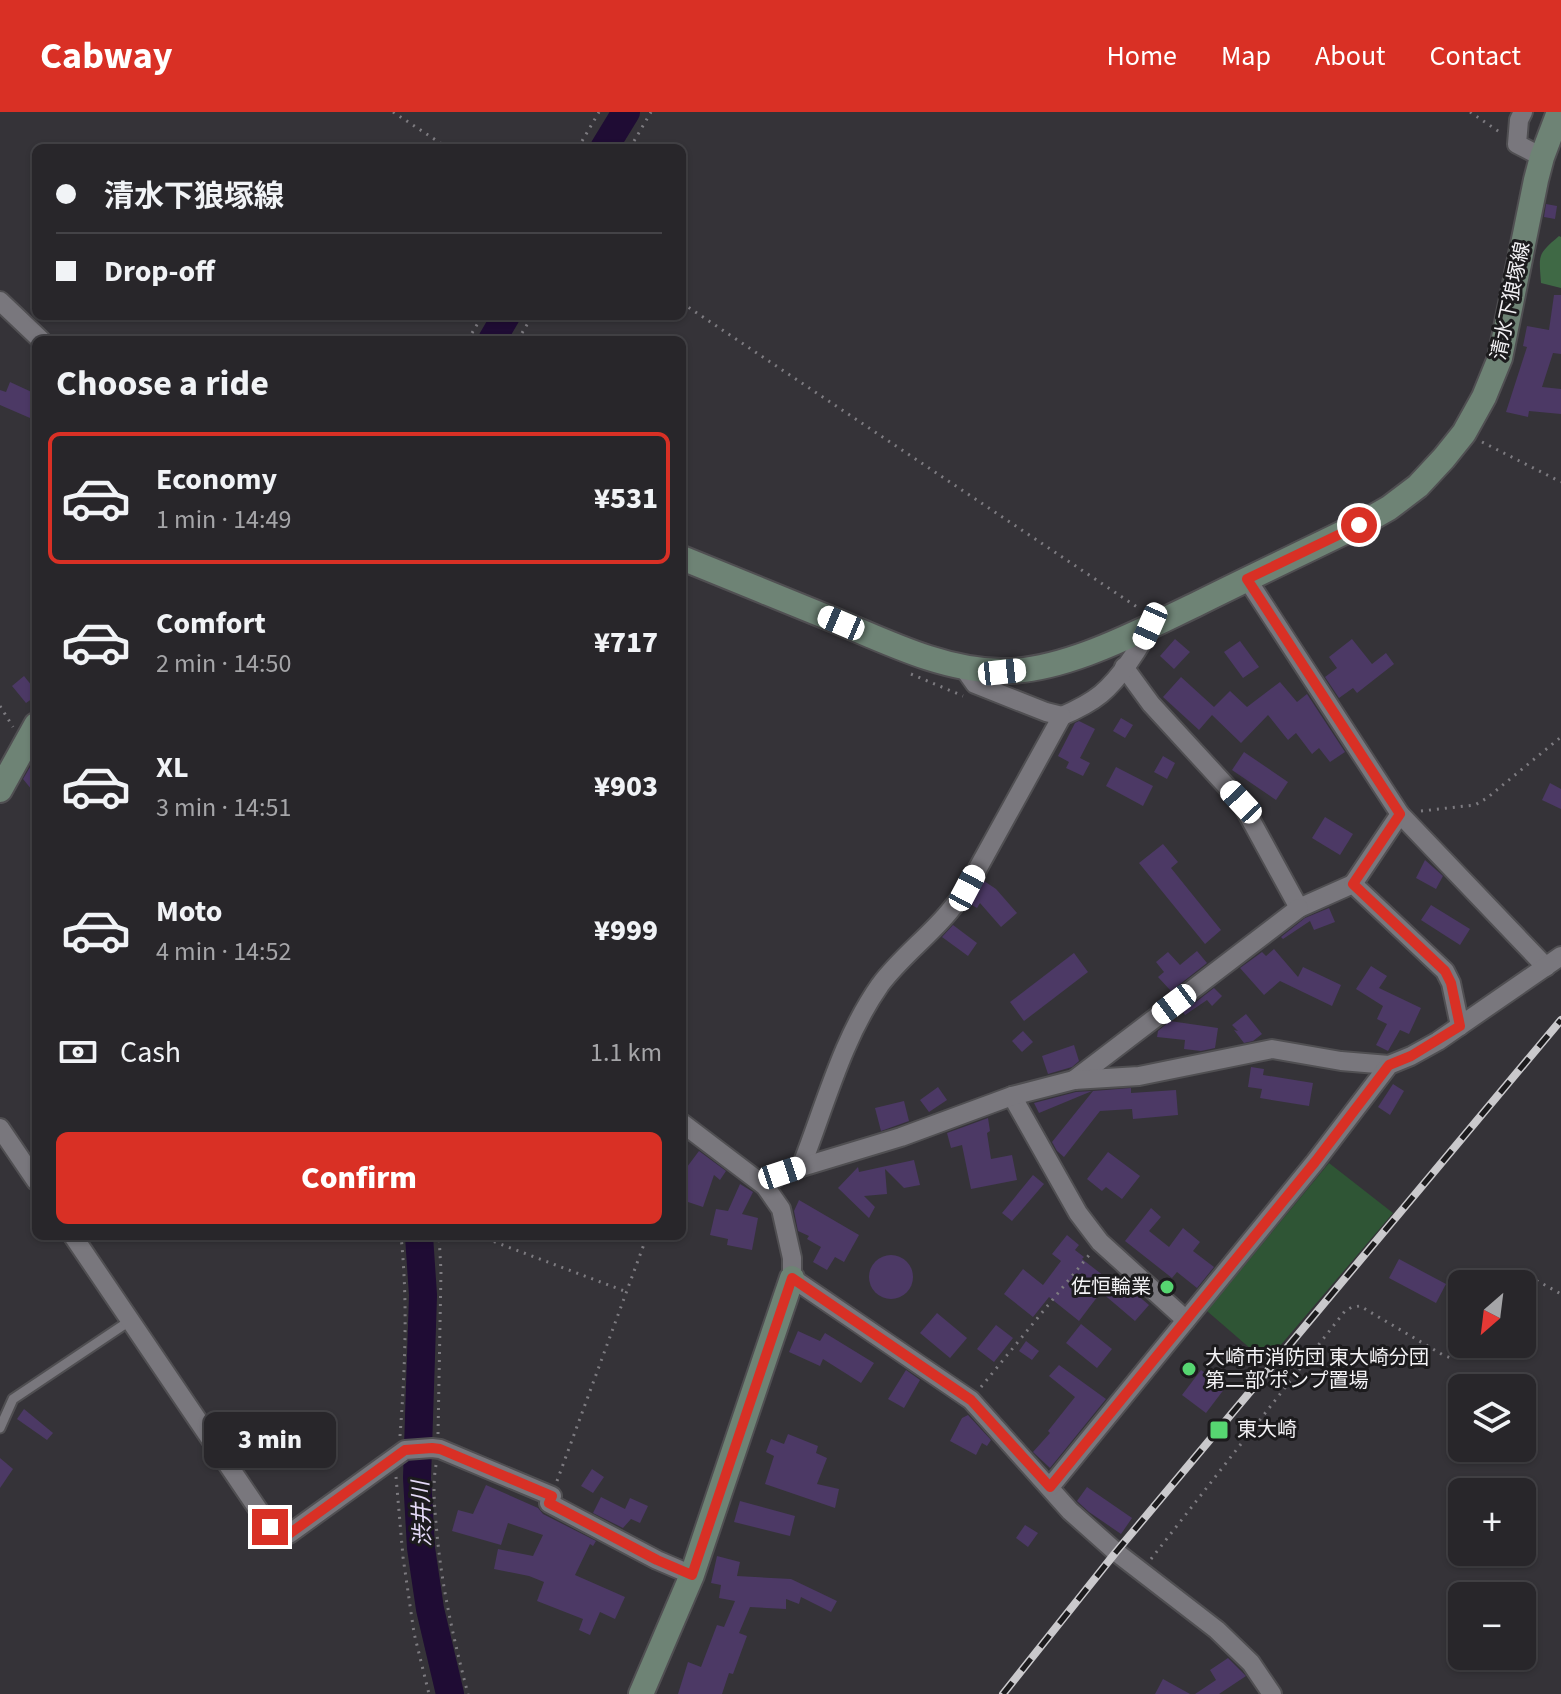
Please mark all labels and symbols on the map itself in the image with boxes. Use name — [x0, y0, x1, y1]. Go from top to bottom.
street label: 清水下狼塚線 — [1485, 239, 1537, 363]
route start — [1341, 507, 1377, 543]
car — [1129, 599, 1171, 653]
car — [814, 603, 868, 643]
car — [977, 658, 1027, 686]
car — [1216, 776, 1266, 828]
car — [945, 861, 989, 915]
car — [1148, 980, 1200, 1028]
car — [755, 1154, 809, 1192]
north arrow — [1448, 1270, 1536, 1358]
place label: 佐恒輪業 — [1071, 1273, 1151, 1301]
marker: 佐恒輪業 — [1158, 1278, 1176, 1296]
place label: 大崎市消防団 東大崎分団 第二部 ポンプ置場 — [1205, 1344, 1429, 1395]
marker: 大崎市消防団 東大崎分団 第二部 ポンプ置場 — [1180, 1360, 1198, 1378]
callout: 3 min — [204, 1411, 336, 1467]
place label: 東大崎 — [1237, 1416, 1297, 1444]
marker: 東大崎 — [1208, 1419, 1230, 1441]
water label: 渋井川 — [405, 1478, 439, 1548]
route end — [252, 1509, 288, 1545]

